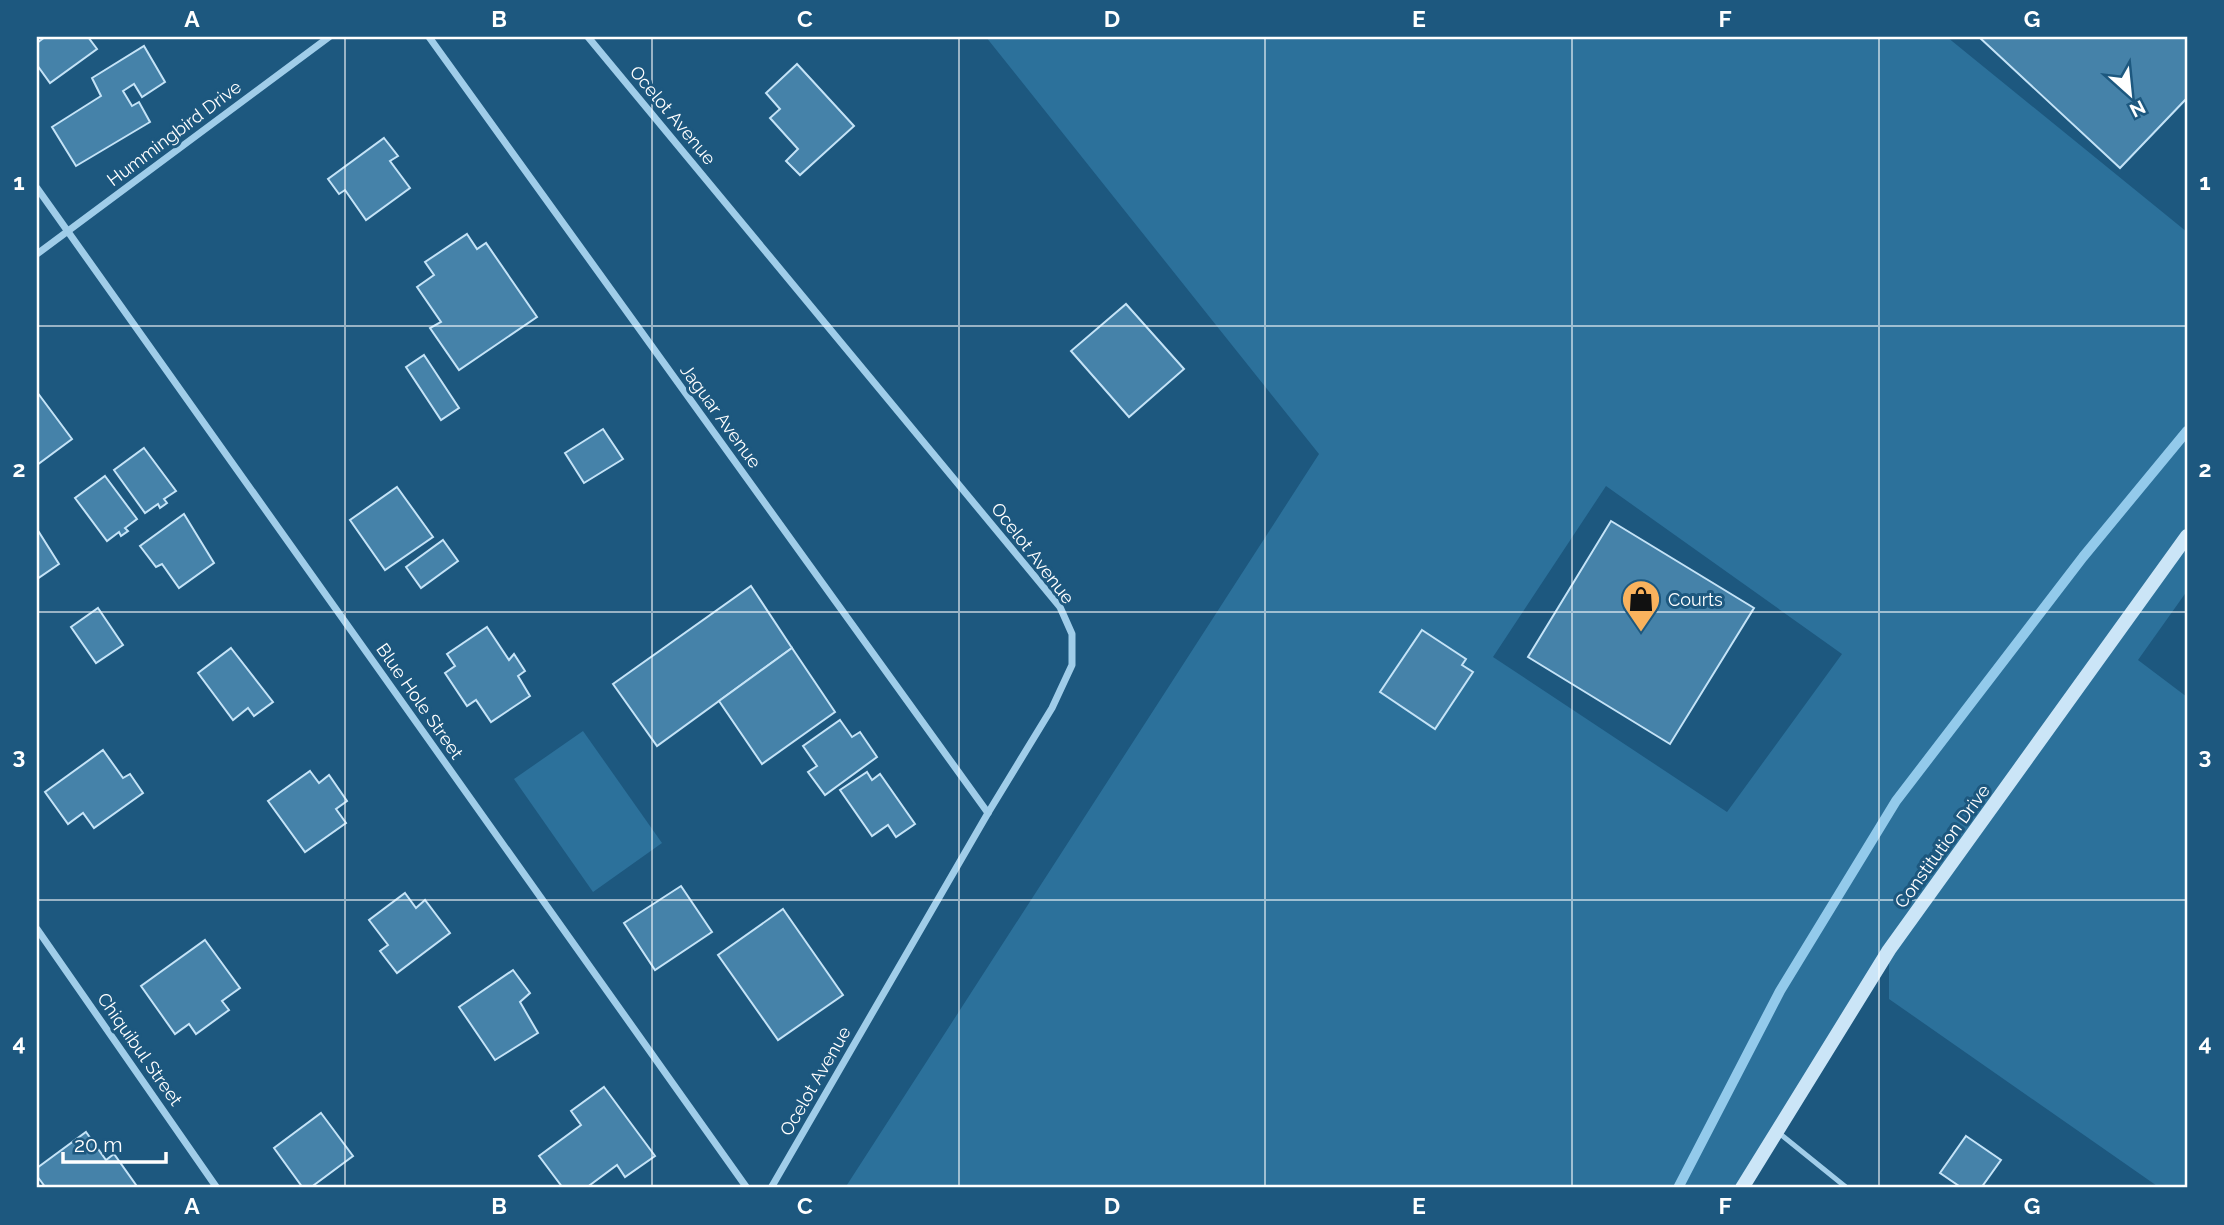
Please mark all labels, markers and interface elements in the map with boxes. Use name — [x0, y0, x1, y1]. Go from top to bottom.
text: A — [184, 5, 200, 32]
text: B — [491, 5, 507, 32]
text: C — [797, 5, 813, 32]
text: D — [1104, 5, 1120, 32]
text: E — [1412, 5, 1426, 32]
text: F — [1718, 5, 1732, 32]
text: G — [2024, 5, 2040, 32]
north arrow — [2094, 60, 2164, 130]
street label: Ocelot Avenue — [626, 61, 721, 169]
street label: Hummingbird Drive — [103, 75, 246, 190]
text: N — [2126, 96, 2149, 122]
text: 1 — [13, 168, 25, 195]
text: 1 — [2199, 168, 2211, 195]
street label: Jaguar Avenue — [676, 360, 766, 472]
text: 2 — [13, 455, 25, 482]
text: 2 — [2199, 455, 2211, 482]
street label: Ocelot Avenue — [987, 498, 1079, 608]
shop icon: Courts — [1620, 578, 1662, 633]
place label: Courts — [1668, 589, 1723, 610]
street label: Blue Hole Street — [372, 639, 468, 763]
text: 3 — [13, 742, 25, 769]
text: 3 — [2199, 742, 2211, 769]
street label: Constitution Drive — [1890, 780, 1994, 912]
street label: Chiquibul Street — [93, 988, 187, 1110]
street label: Ocelot Avenue — [775, 1022, 855, 1139]
text: 4 — [12, 1029, 26, 1056]
text: 4 — [2198, 1029, 2212, 1056]
scale bar — [63, 1120, 166, 1164]
text: 20 m — [74, 1132, 122, 1157]
text: A — [184, 1192, 200, 1219]
text: B — [491, 1192, 507, 1219]
text: C — [797, 1192, 813, 1219]
text: D — [1104, 1192, 1120, 1219]
text: E — [1412, 1192, 1426, 1219]
text: F — [1718, 1192, 1732, 1219]
text: G — [2024, 1192, 2040, 1219]

